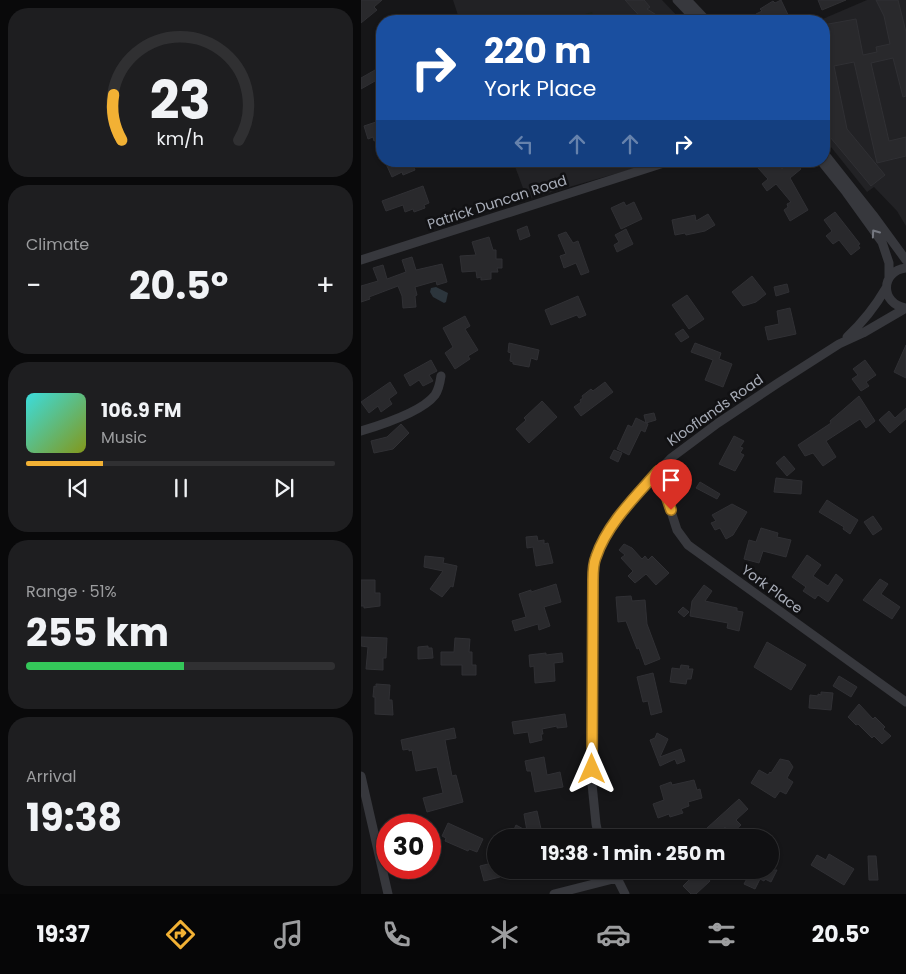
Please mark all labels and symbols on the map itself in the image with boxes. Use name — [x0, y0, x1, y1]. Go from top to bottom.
street label: Patrick Duncan Road — [425, 170, 569, 234]
one-way arrow — [872, 229, 881, 238]
street label: Klooflands Road — [663, 369, 767, 451]
pin — [650, 459, 692, 510]
street label: York Place — [737, 560, 807, 618]
position arrow — [565, 742, 617, 794]
speed limit sign: 30 — [376, 814, 441, 879]

